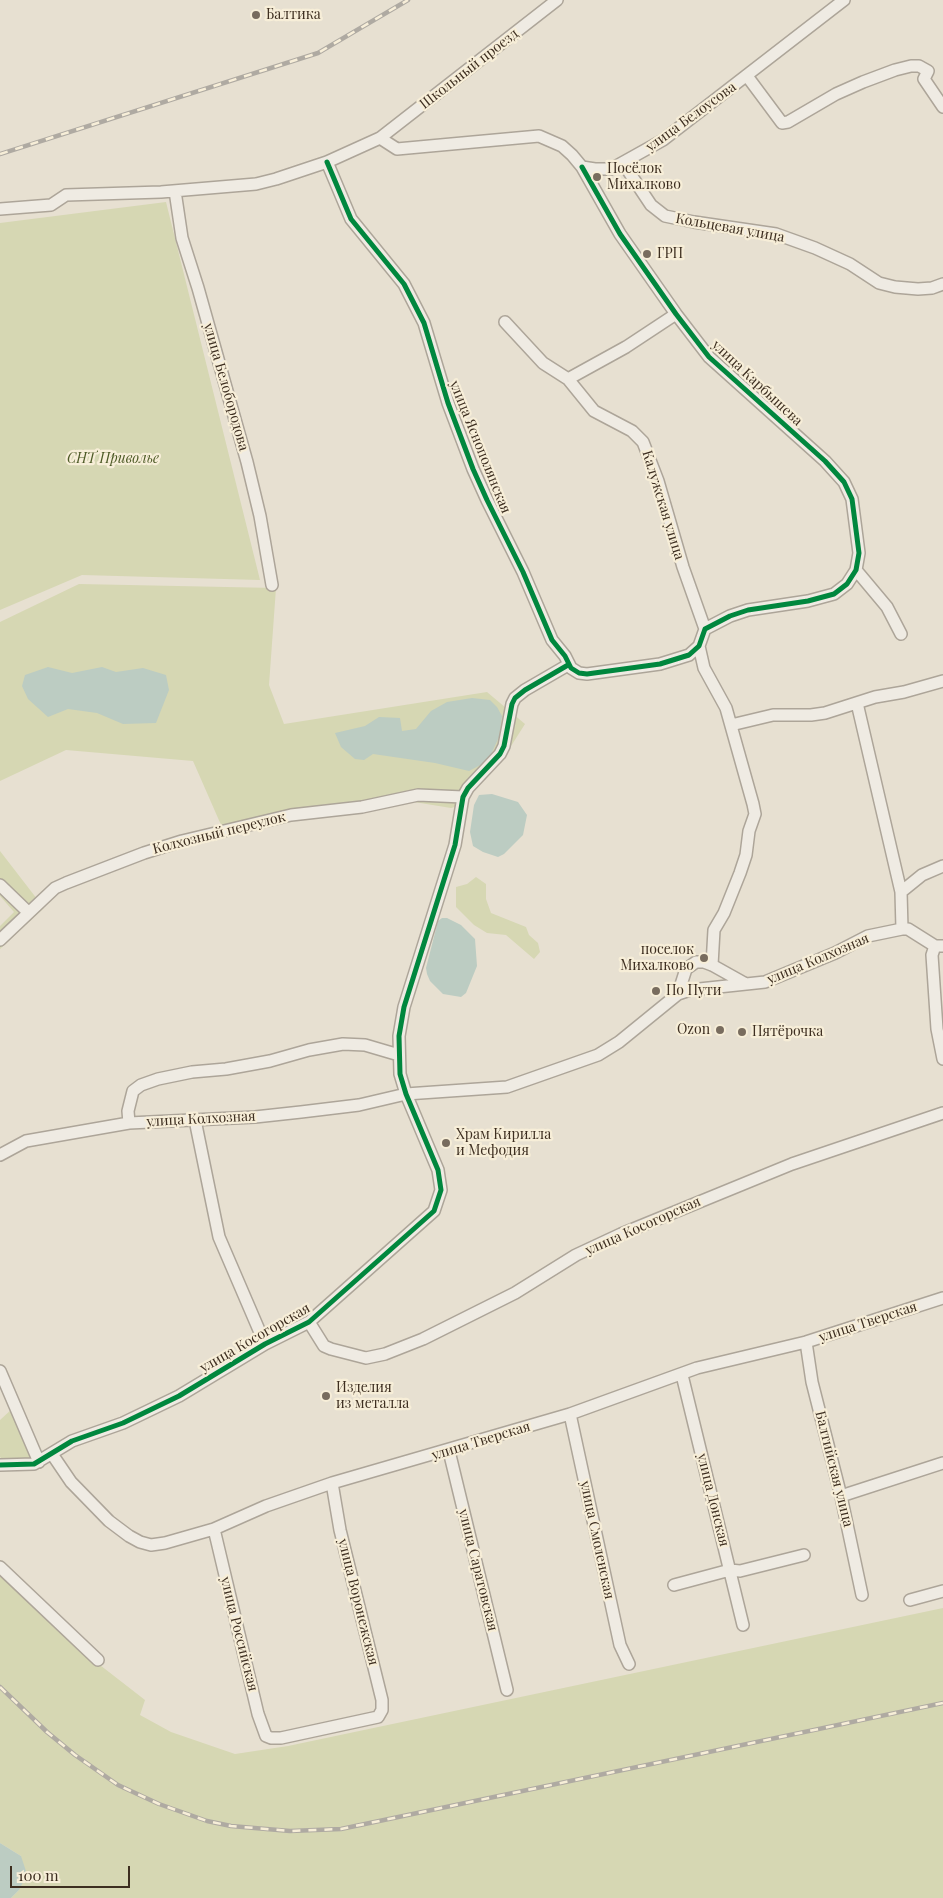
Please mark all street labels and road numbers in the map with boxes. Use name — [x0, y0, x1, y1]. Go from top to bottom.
street label: Школьный проезд — [416, 25, 522, 113]
street label: улица Белоусова — [643, 79, 739, 155]
street label: Кольцевая улица — [674, 210, 786, 246]
street label: улица Белобородова — [200, 321, 252, 453]
street label: улица Карбышева — [708, 337, 806, 429]
street label: улица Яснополянская — [446, 378, 514, 516]
street label: Калужская улица — [638, 448, 688, 562]
street label: Колхозный переулок — [151, 808, 287, 858]
street label: улица Колхозная — [764, 930, 872, 988]
street label: улица Колхозная — [146, 1108, 256, 1130]
street label: улица Косогорская — [583, 1193, 703, 1259]
street label: улица Тверская — [817, 1298, 919, 1346]
street label: улица Косогорская — [197, 1300, 313, 1376]
street label: Балтийская улица — [811, 1409, 857, 1529]
street label: улица Тверская — [430, 1418, 532, 1464]
street label: улица Донская — [693, 1452, 733, 1548]
street label: улица Смоленская — [576, 1479, 618, 1601]
street label: улица Саратовская — [455, 1507, 501, 1633]
street label: улица Воронежская — [334, 1537, 382, 1667]
street label: улица Российская — [217, 1575, 261, 1693]

